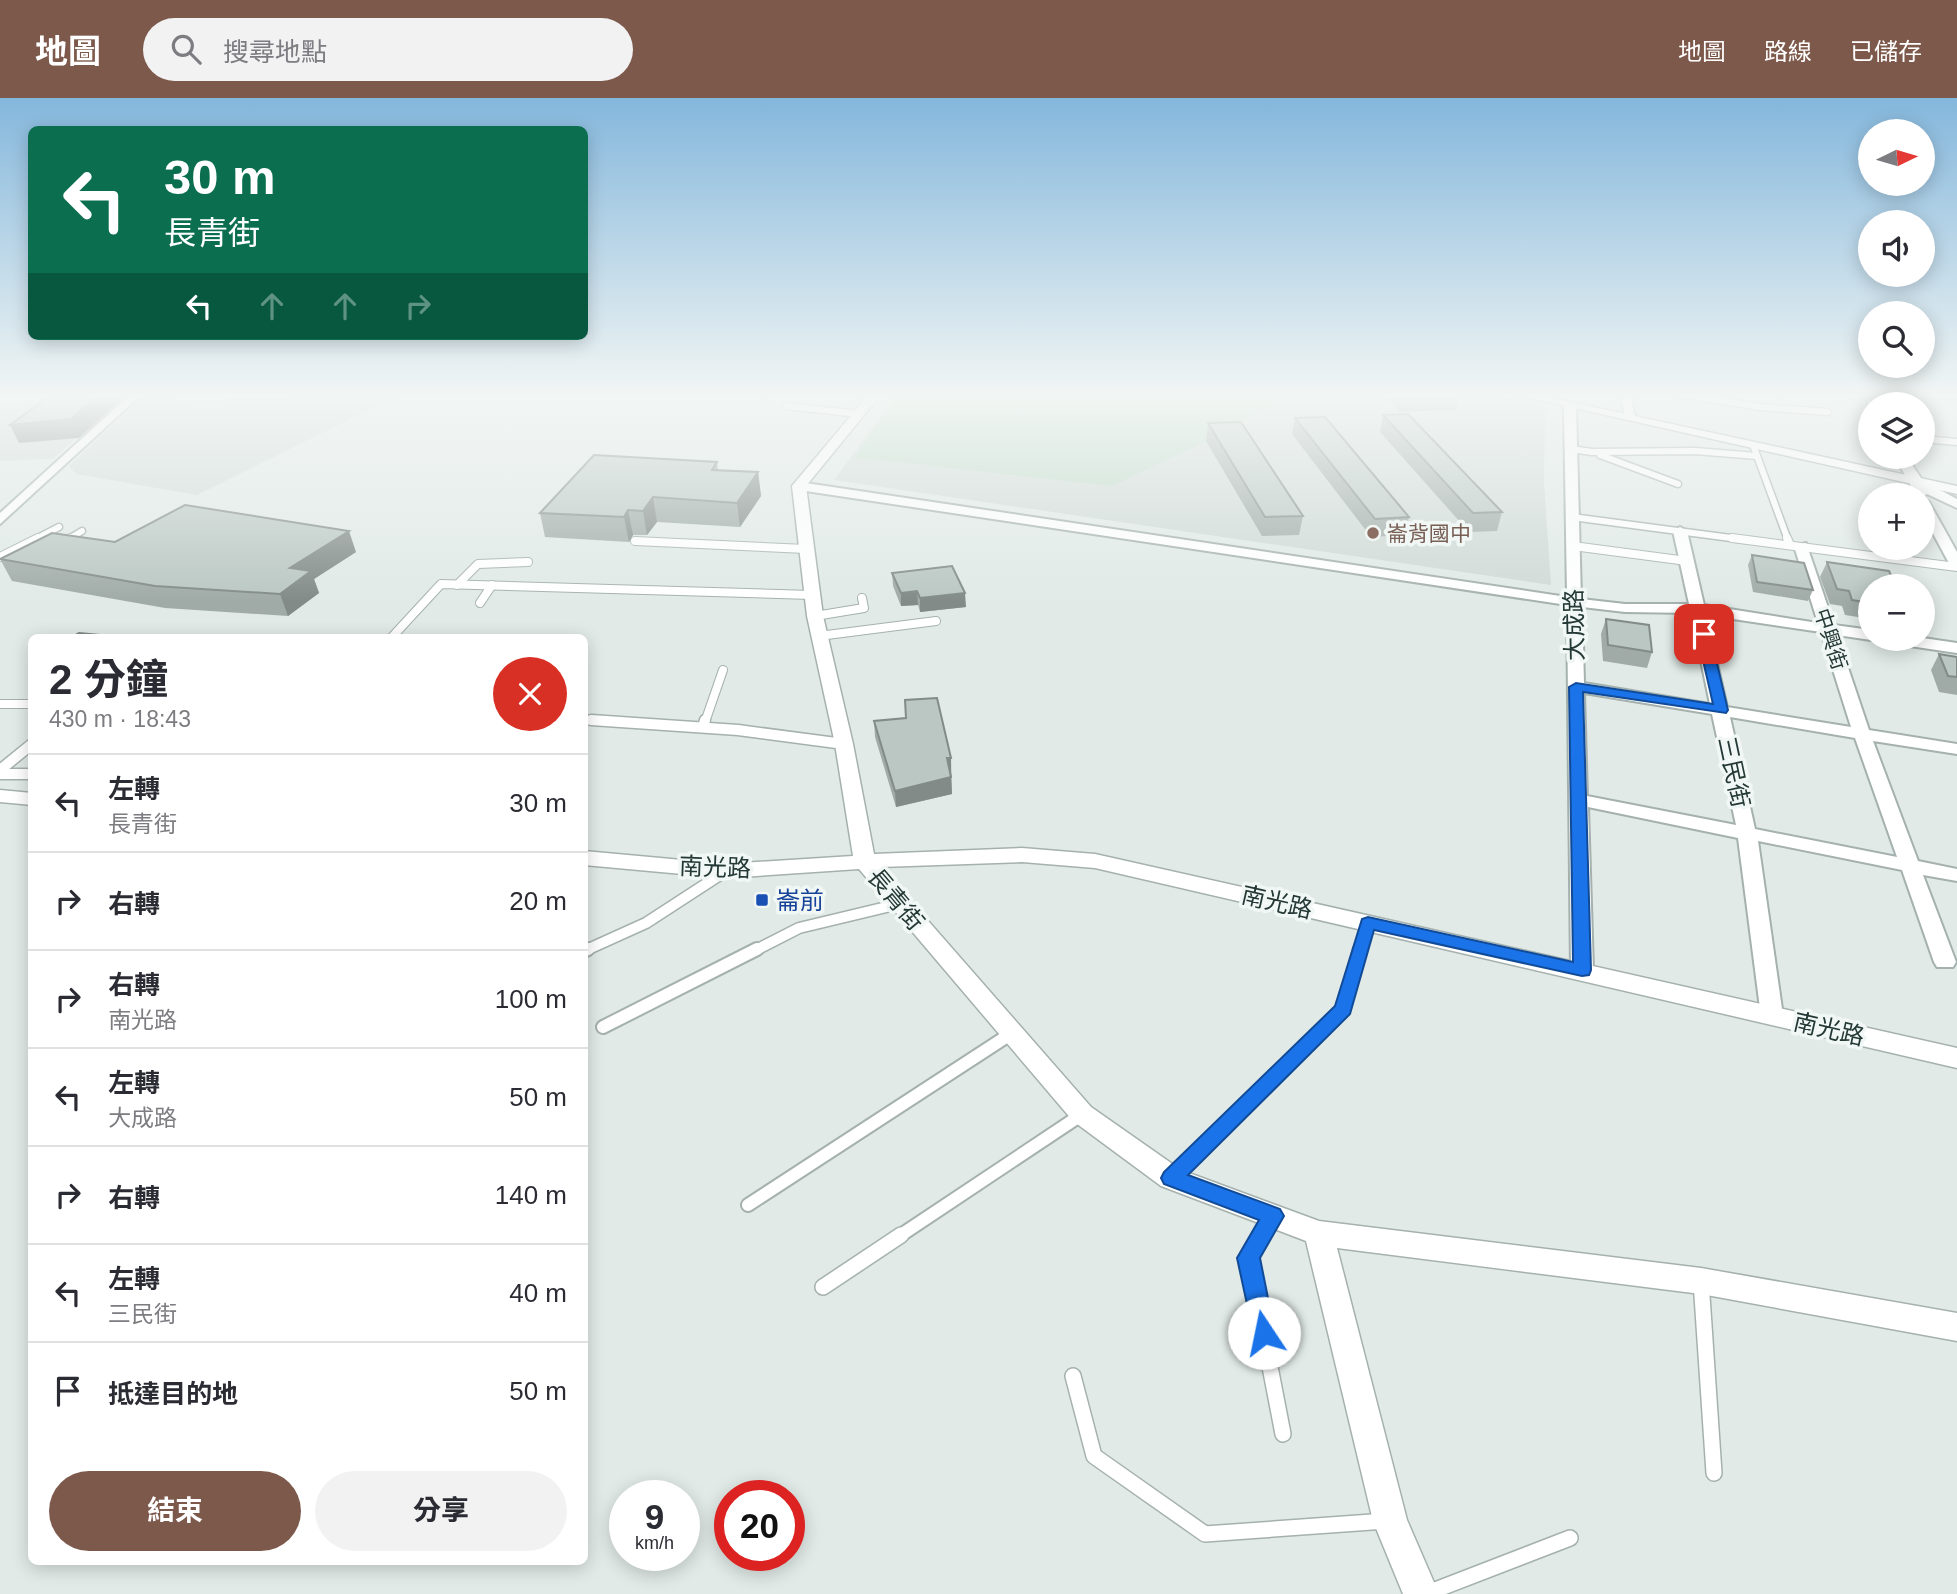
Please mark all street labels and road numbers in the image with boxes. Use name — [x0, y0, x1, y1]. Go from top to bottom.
street label: 大成路 — [1560, 589, 1588, 661]
street label: 中興街 — [1810, 605, 1852, 673]
street label: 三民街 — [1713, 734, 1755, 810]
street label: 南光路 — [679, 852, 751, 882]
street label: 長青街 — [863, 863, 929, 935]
street label: 南光路 — [1239, 881, 1315, 923]
street label: 南光路 — [1791, 1008, 1867, 1050]

